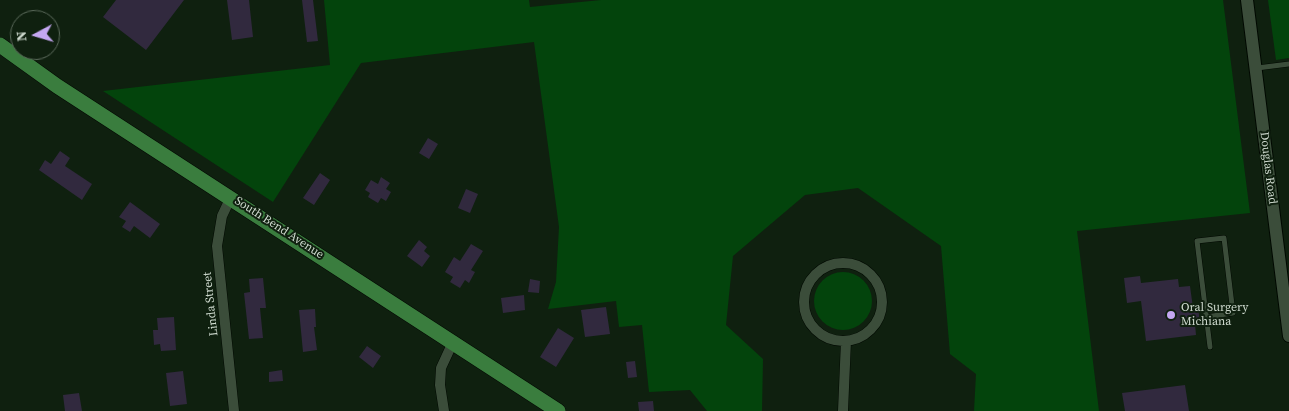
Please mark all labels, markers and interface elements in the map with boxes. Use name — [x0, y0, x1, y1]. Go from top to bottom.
north arrow — [10, 10, 60, 60]
text: N — [11, 30, 32, 43]
street label: Douglas Road — [1256, 131, 1280, 205]
street label: South Bend Avenue — [232, 194, 326, 262]
street label: Linda Street — [200, 271, 222, 337]
place label: Oral Surgery Michiana — [1181, 301, 1248, 329]
marker: Oral Surgery Michiana — [1165, 309, 1177, 321]

